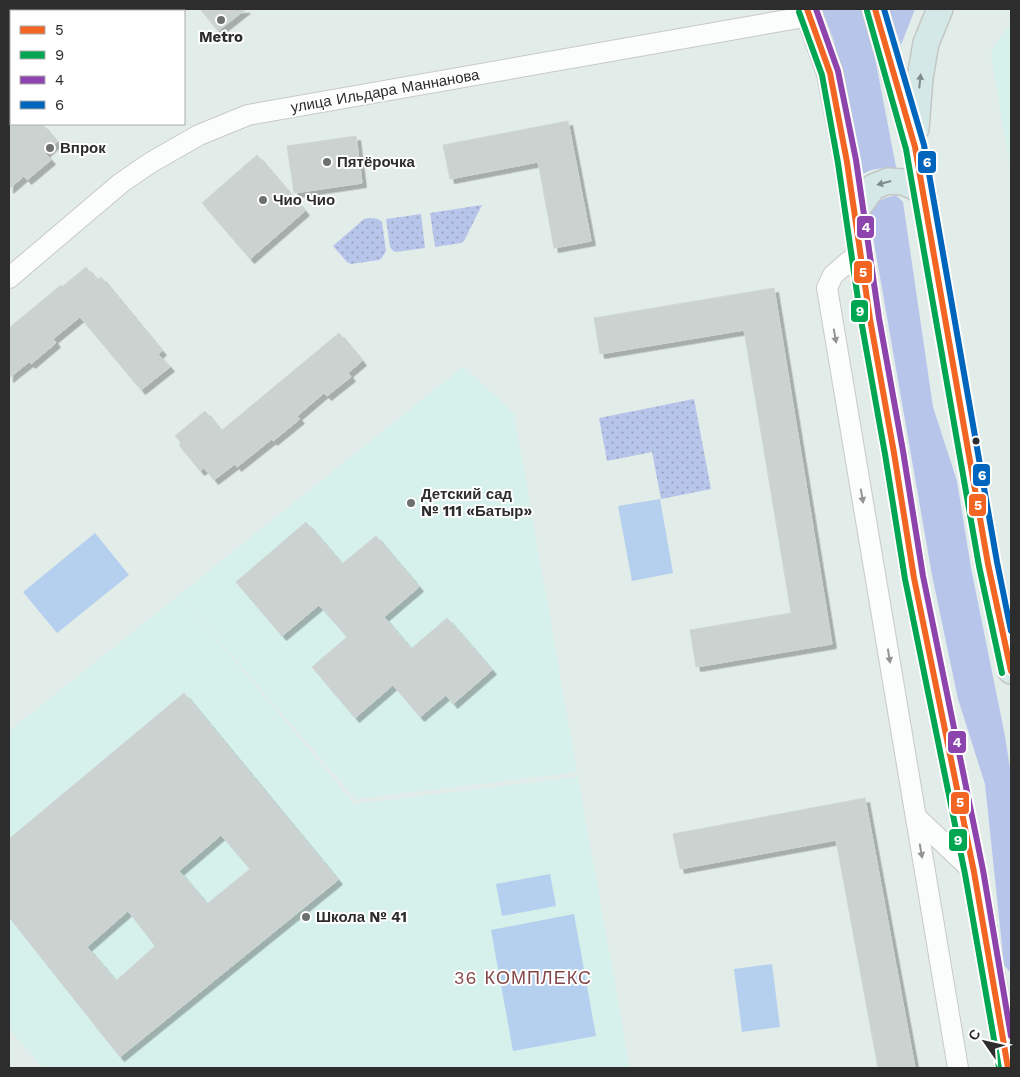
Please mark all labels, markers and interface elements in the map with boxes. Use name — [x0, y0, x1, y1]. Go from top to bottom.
legend — [10, 10, 185, 125]
marker: Metro — [215, 14, 227, 26]
text: 5 — [55, 21, 64, 39]
place label: Metro — [199, 28, 243, 46]
text: 9 — [55, 46, 64, 64]
street label: улица Ильдара Маннанова — [289, 65, 481, 116]
text: 4 — [55, 71, 64, 89]
one-way arrow — [916, 72, 924, 88]
text: 6 — [55, 96, 64, 114]
place label: Впрок — [60, 139, 106, 157]
marker: Впрок — [44, 142, 56, 154]
line badge: 6 — [917, 150, 937, 174]
place label: Пятёрочка — [337, 153, 415, 171]
text: 6 — [923, 154, 932, 170]
marker: Пятёрочка — [321, 156, 333, 168]
one-way arrow — [877, 180, 892, 188]
place label: Чио Чио — [273, 191, 335, 209]
marker: Чио Чио — [257, 194, 269, 206]
line badge: 4 — [856, 215, 875, 239]
text: 4 — [861, 219, 871, 235]
line badge: 5 — [853, 260, 873, 284]
text: 5 — [859, 264, 867, 280]
line badge: 9 — [850, 299, 869, 323]
text: 9 — [856, 303, 864, 319]
one-way arrow — [831, 328, 839, 344]
unlabelled marker — [971, 436, 981, 446]
line badge: 6 — [972, 463, 991, 487]
text: 6 — [978, 467, 987, 483]
place label: Детский сад № 111 «Батыр» — [421, 485, 533, 520]
one-way arrow — [859, 488, 867, 504]
line badge: 5 — [968, 493, 987, 517]
marker: Детский сад № 111 «Батыр» — [405, 497, 417, 509]
text: 5 — [974, 497, 982, 513]
one-way arrow — [885, 649, 893, 665]
line badge: 4 — [947, 730, 967, 754]
text: 4 — [952, 734, 962, 750]
line badge: 5 — [950, 791, 970, 815]
text: 5 — [956, 794, 964, 810]
line badge: 9 — [948, 828, 968, 852]
text: 9 — [954, 832, 962, 848]
one-way arrow — [918, 844, 926, 860]
place label: Школа № 41 — [316, 908, 407, 926]
marker: Школа № 41 — [300, 911, 312, 923]
district label: 36 КОМПЛЕКС — [454, 967, 592, 988]
north arrow — [960, 1017, 1010, 1067]
text: С — [965, 1026, 984, 1043]

